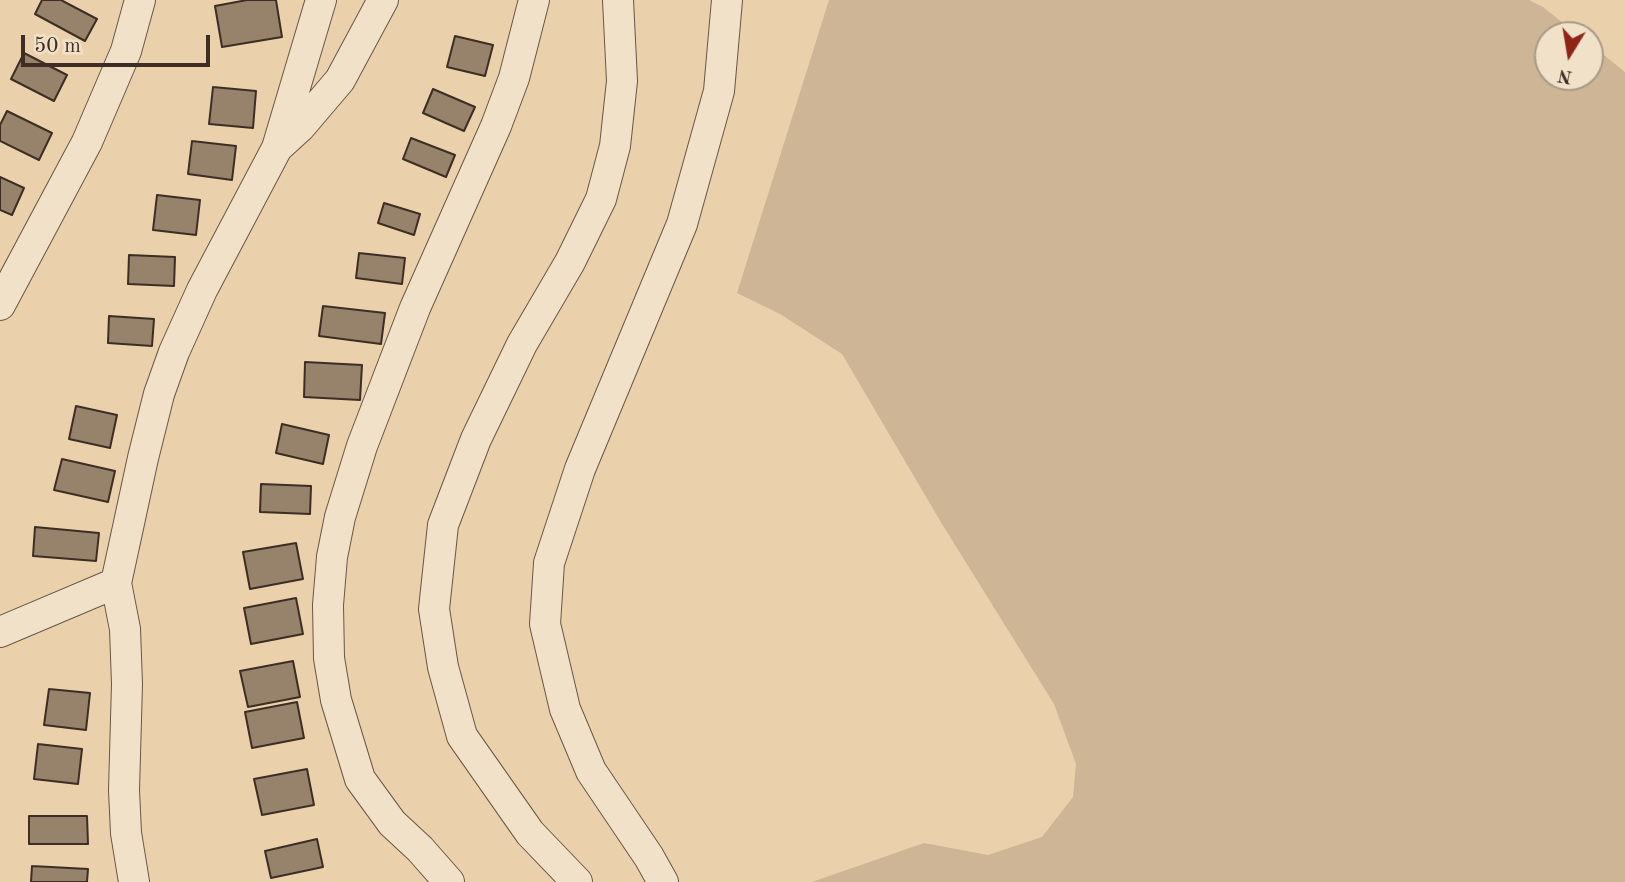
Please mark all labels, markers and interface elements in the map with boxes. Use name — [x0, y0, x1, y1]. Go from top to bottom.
scale bar — [24, 21, 214, 65]
north arrow — [1534, 21, 1604, 91]
text: 50 m — [34, 36, 81, 57]
text: N — [1556, 64, 1574, 86]

